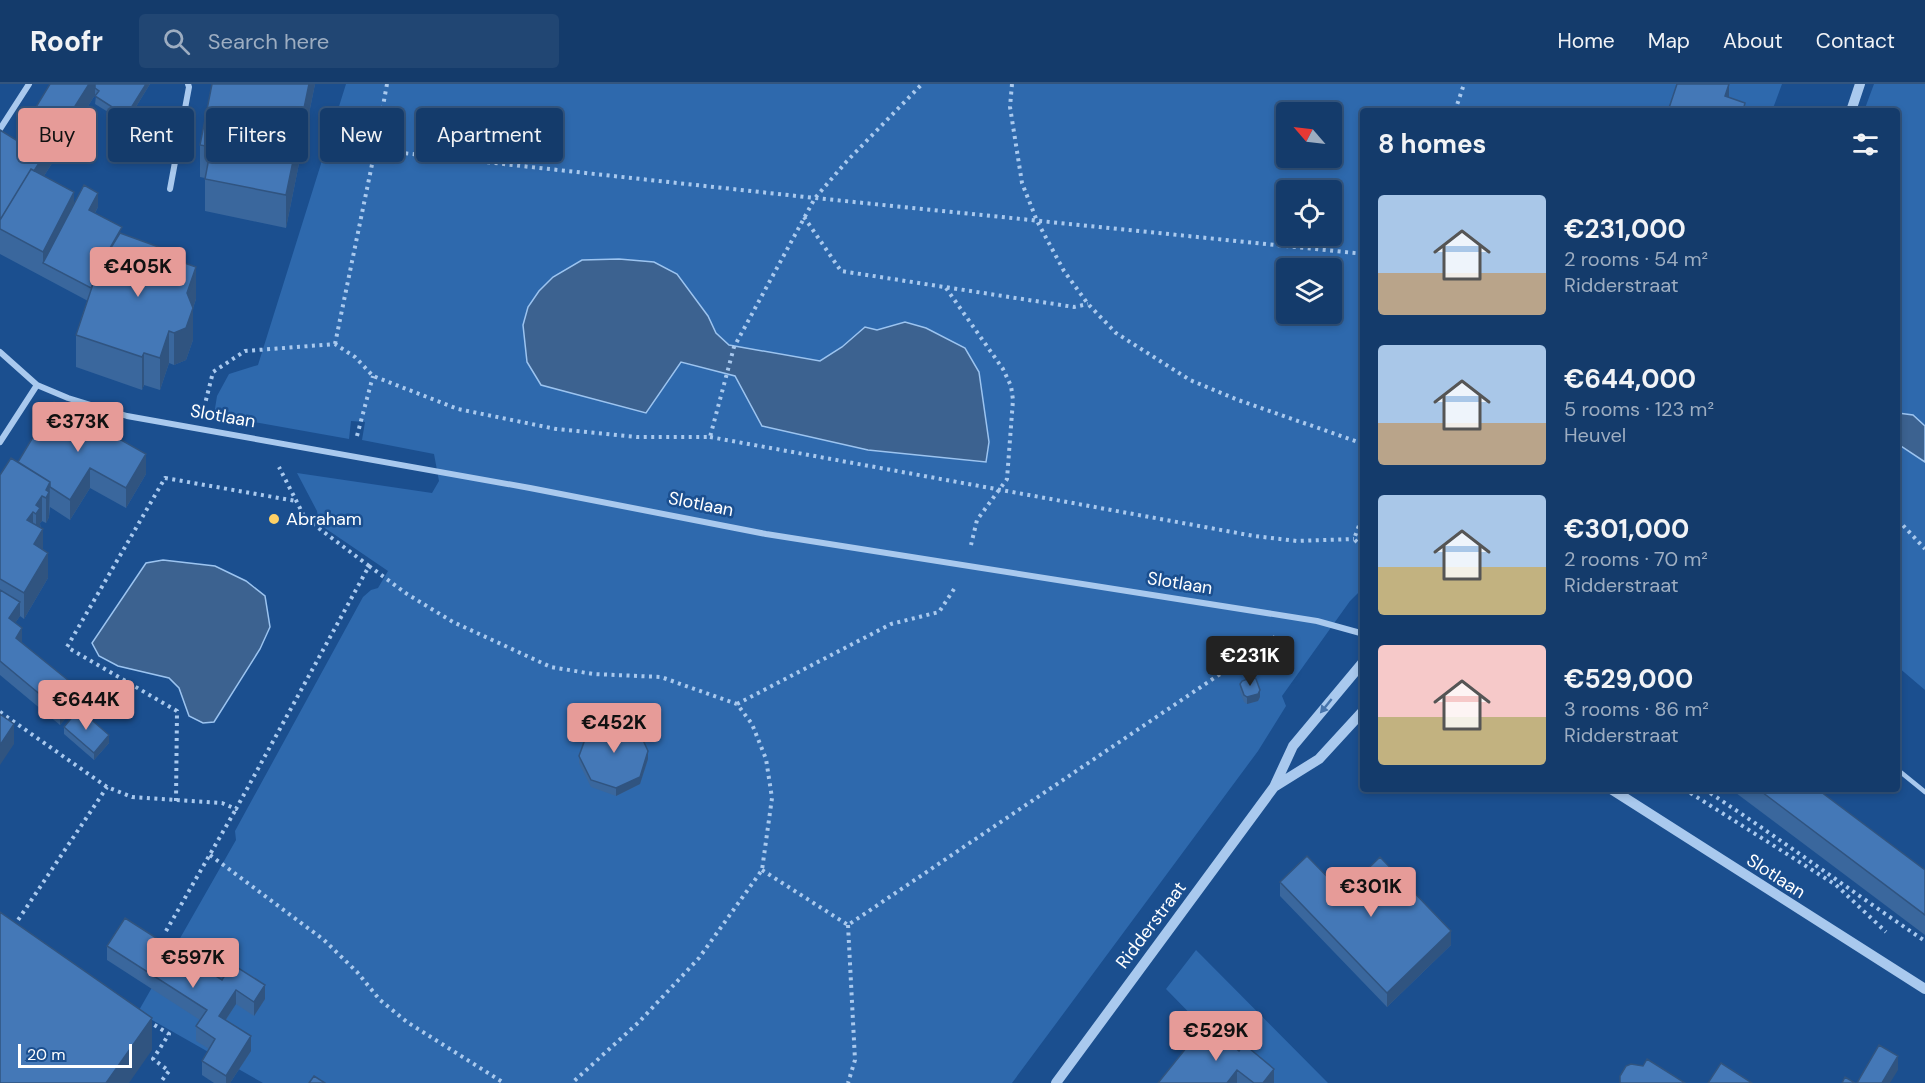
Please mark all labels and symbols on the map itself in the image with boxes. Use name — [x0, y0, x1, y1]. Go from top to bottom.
north arrow — [1276, 102, 1342, 168]
pin: €405K — [96, 247, 180, 298]
street label: Slotlaan — [189, 398, 257, 434]
pin: €373K — [36, 402, 120, 453]
street label: Slotlaan — [666, 486, 736, 522]
place label: Abraham — [286, 507, 362, 531]
marker: Abraham — [267, 512, 281, 526]
street label: Slotlaan — [1146, 566, 1214, 600]
pin: €231K — [1208, 636, 1292, 687]
pin: €644K — [44, 680, 128, 731]
one-way arrow — [1320, 698, 1333, 714]
pin: €452K — [572, 703, 656, 754]
street label: Slotlaan — [1742, 848, 1810, 904]
pin: €301K — [1329, 867, 1413, 918]
street label: Ridderstraat — [1110, 877, 1192, 973]
pin: €597K — [151, 938, 235, 989]
pin: €529K — [1174, 1011, 1258, 1062]
scale bar — [18, 1041, 132, 1068]

